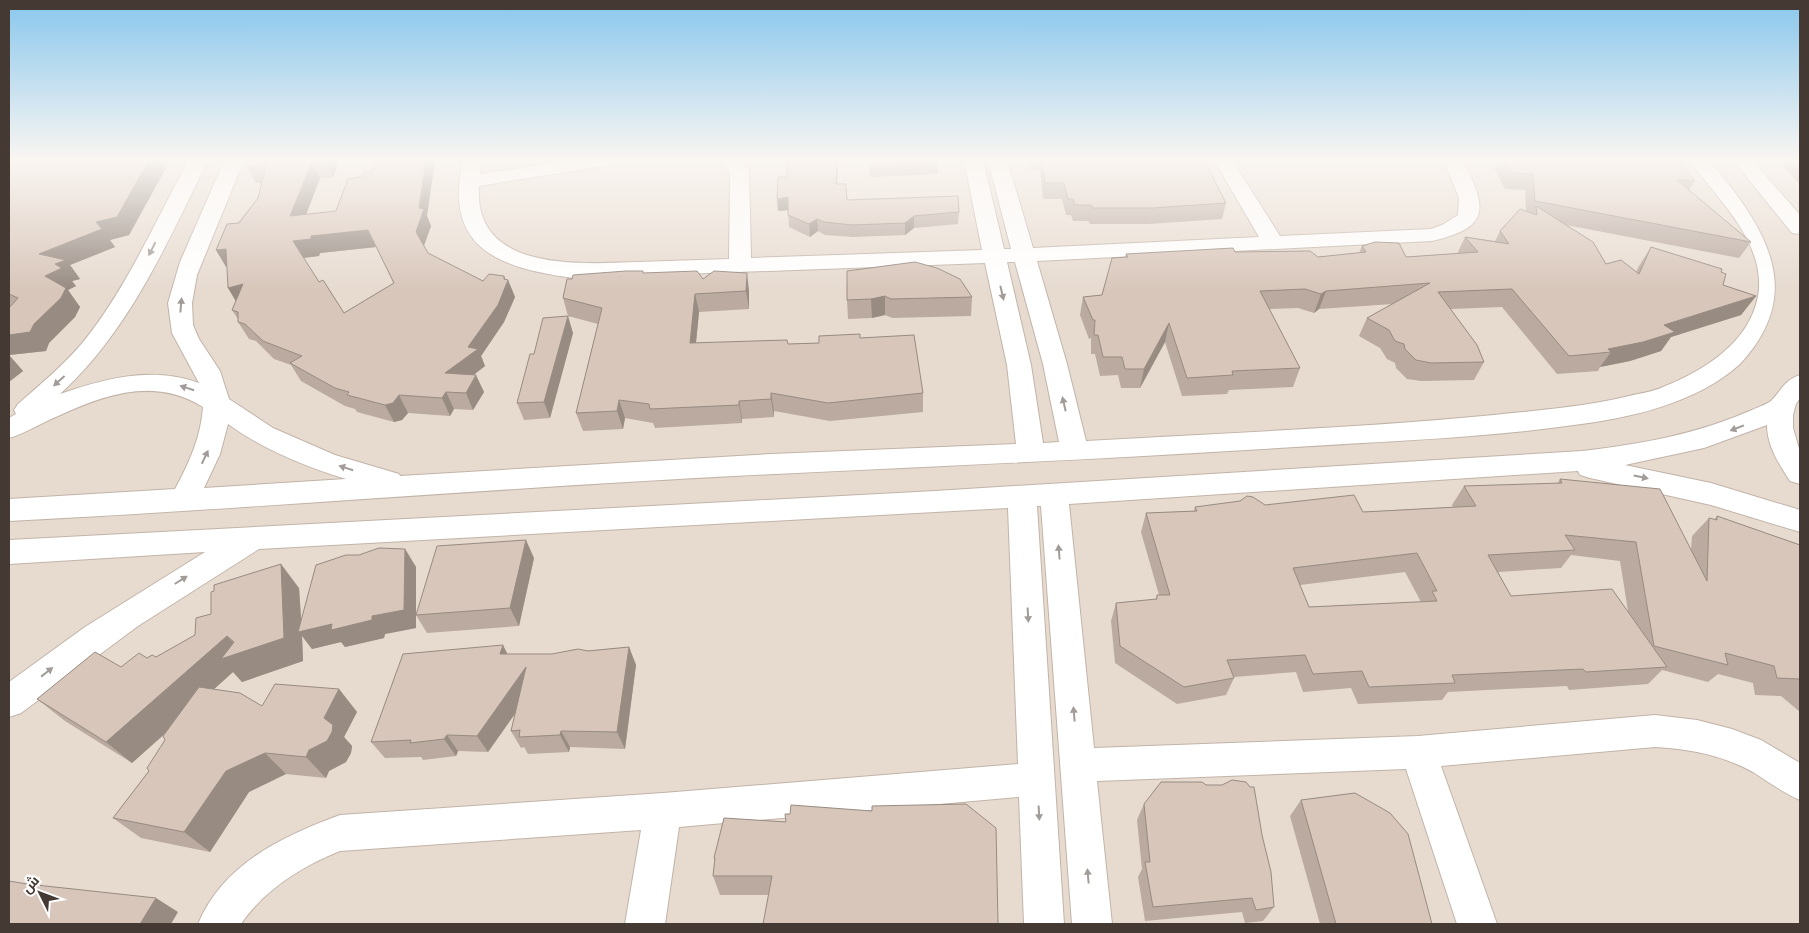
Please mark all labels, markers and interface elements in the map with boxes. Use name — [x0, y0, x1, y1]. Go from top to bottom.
one-way arrow — [148, 242, 156, 257]
one-way arrow — [998, 285, 1006, 300]
one-way arrow — [177, 296, 185, 312]
one-way arrow — [52, 376, 65, 387]
one-way arrow — [179, 384, 194, 391]
one-way arrow — [1060, 396, 1068, 411]
one-way arrow — [1729, 424, 1744, 432]
one-way arrow — [201, 450, 209, 464]
one-way arrow — [339, 464, 354, 472]
one-way arrow — [1634, 473, 1649, 481]
one-way arrow — [1055, 544, 1063, 560]
one-way arrow — [175, 576, 188, 585]
one-way arrow — [1025, 608, 1033, 624]
one-way arrow — [40, 666, 53, 677]
one-way arrow — [1069, 705, 1077, 721]
one-way arrow — [1035, 805, 1043, 821]
one-way arrow — [1083, 867, 1091, 883]
north arrow — [15, 868, 65, 918]
text: ش — [18, 872, 43, 897]

